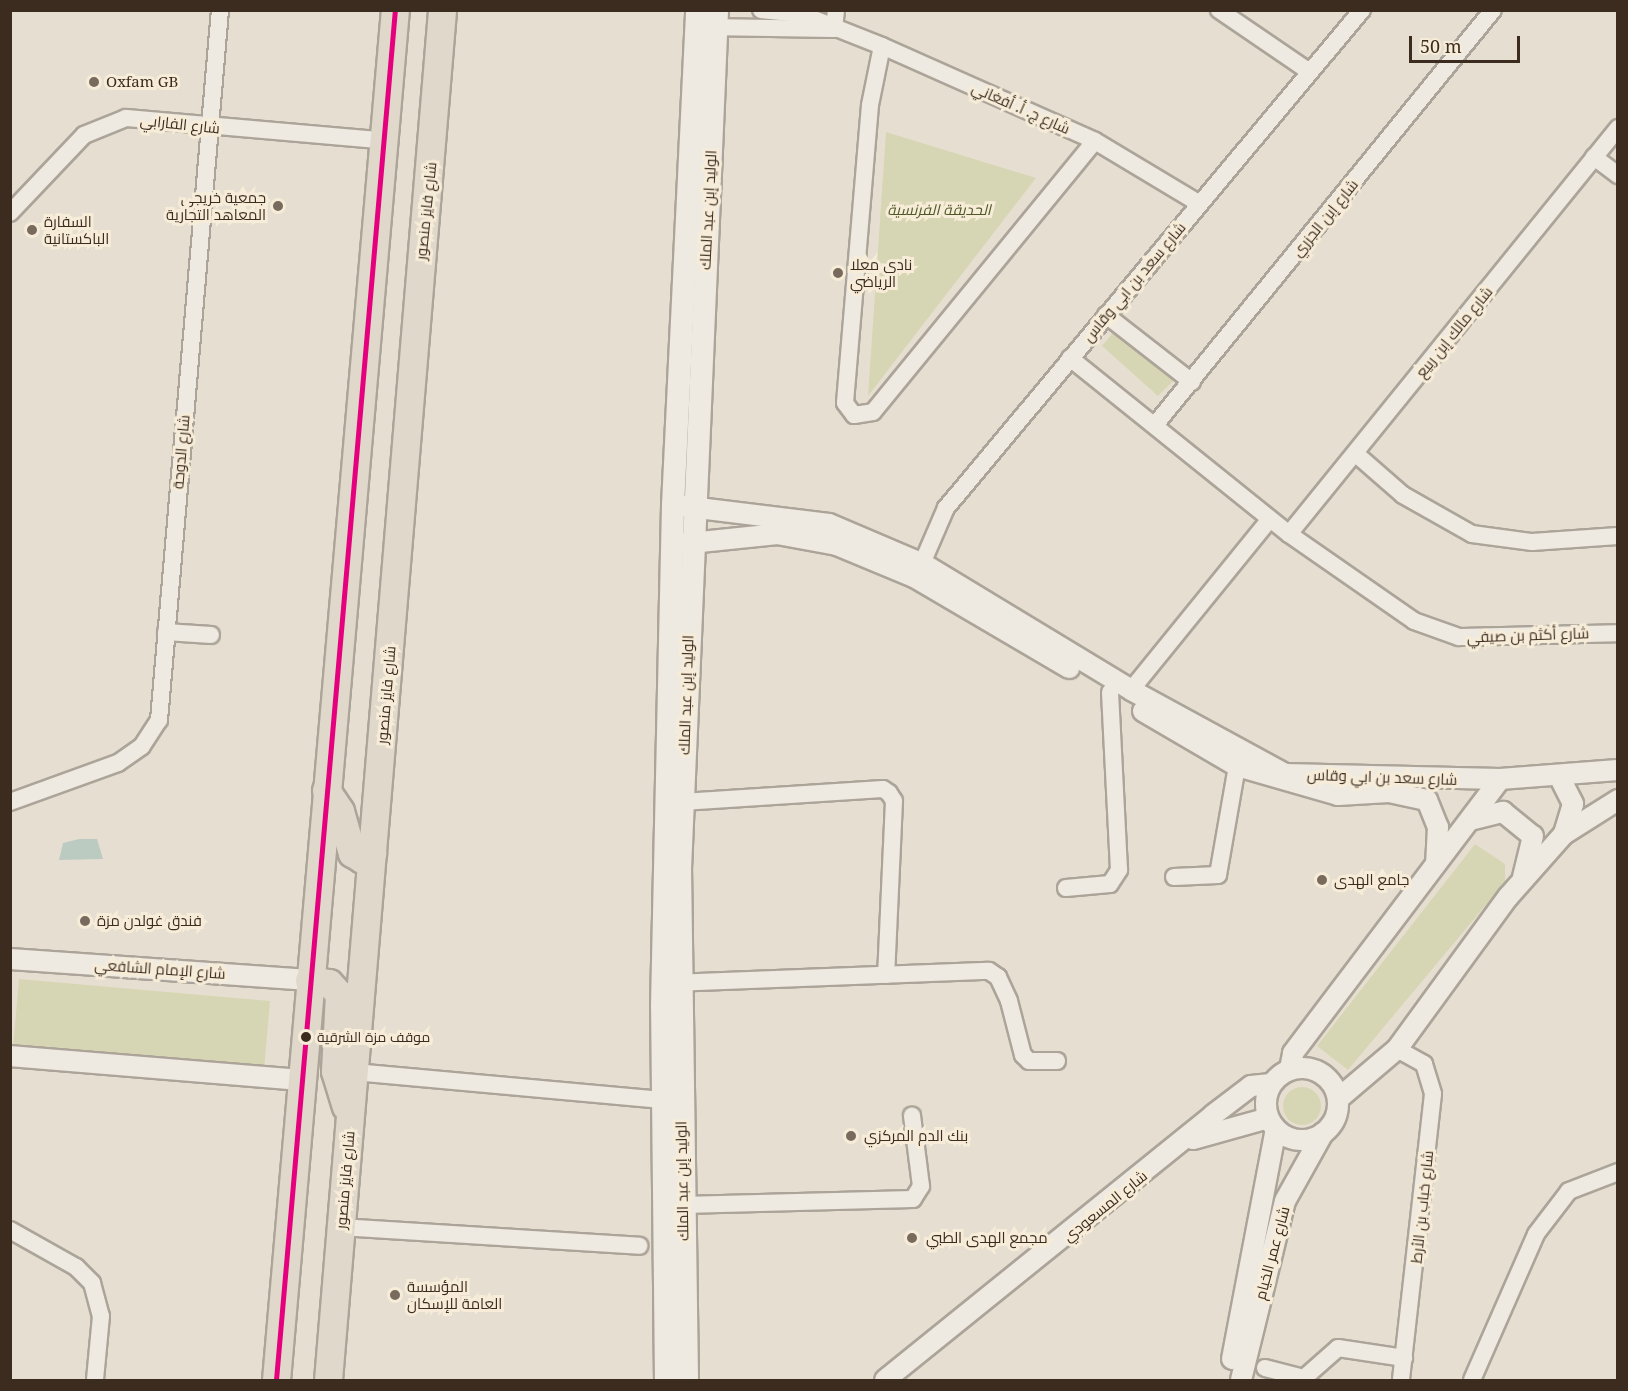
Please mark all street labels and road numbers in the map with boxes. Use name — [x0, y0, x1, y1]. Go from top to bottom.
street label: شارع ج. أ. أفغاني — [969, 78, 1073, 138]
street label: شارع الفارابي — [139, 111, 221, 137]
street label: الوليد إبن عبد الملك — [696, 150, 720, 270]
street label: شارع فايز منصور — [412, 161, 440, 261]
street label: شارع إبن الجزري — [1288, 176, 1362, 260]
street label: شارع سعد بن ابي وقاس — [1079, 219, 1189, 345]
street label: شارع مالك إبن ربيع — [1412, 283, 1496, 381]
street label: شارع الدوحة — [169, 414, 193, 490]
street label: شارع أكثم بن صيفي — [1466, 624, 1590, 646]
street label: الوليد إبن عبد الملك — [675, 635, 697, 755]
street label: شارع فايز منصور — [373, 645, 399, 745]
street label: شارع سعد بن ابي وقاس — [1307, 765, 1457, 789]
street label: شارع الإمام الشافعي — [94, 955, 226, 983]
street label: الوليد إبن عبد الملك — [672, 1121, 692, 1241]
street label: شارع فايز منصور — [332, 1130, 358, 1230]
street label: شارع خباب بن الأرط — [1407, 1150, 1437, 1264]
street label: شارع المسعودي — [1059, 1167, 1151, 1245]
street label: شارع عمر الخيام — [1251, 1204, 1293, 1302]

